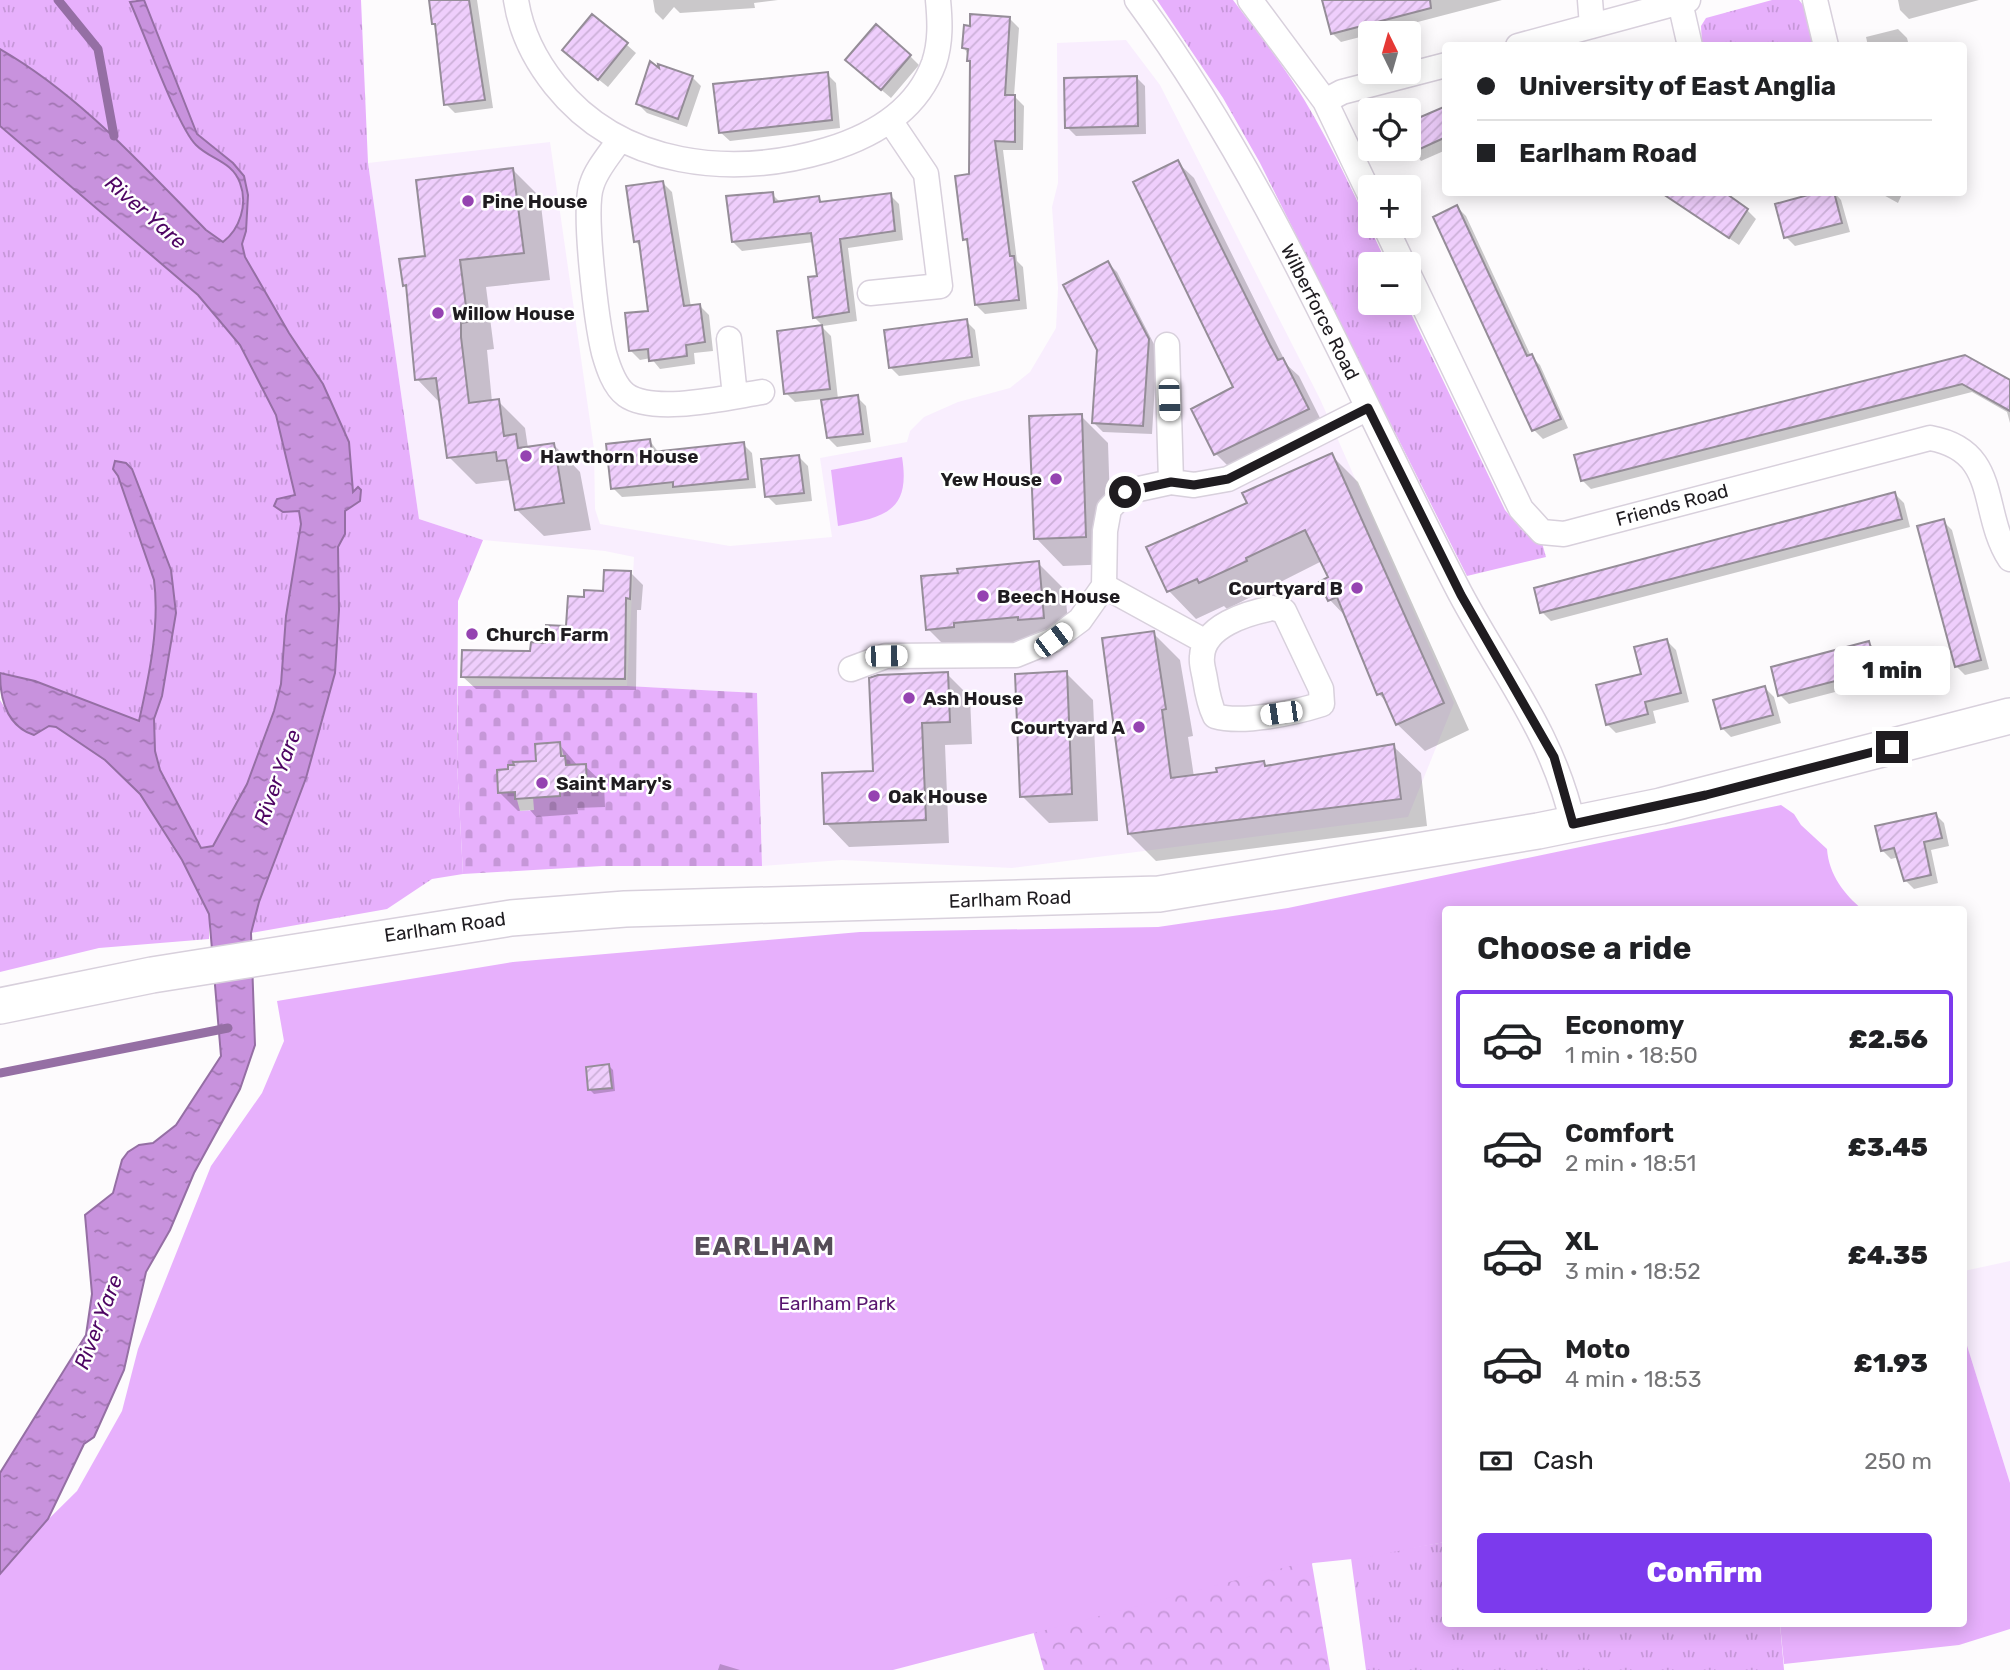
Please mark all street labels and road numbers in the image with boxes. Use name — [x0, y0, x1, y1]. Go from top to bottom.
street label: Wilberforce Road — [1276, 240, 1364, 384]
street label: Friends Road — [1613, 479, 1731, 531]
street label: Earlham Road — [948, 885, 1072, 913]
street label: Earlham Road — [383, 907, 507, 947]

